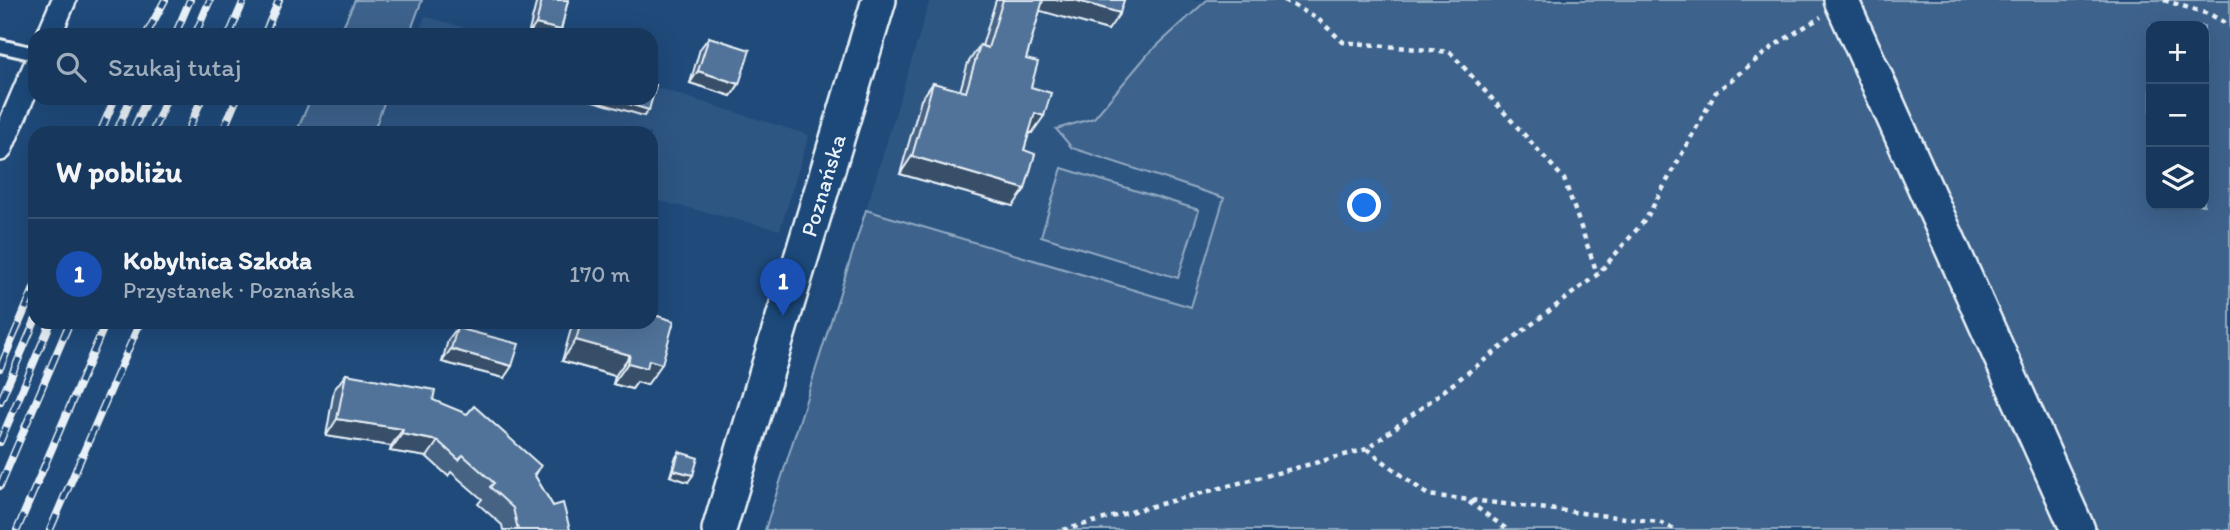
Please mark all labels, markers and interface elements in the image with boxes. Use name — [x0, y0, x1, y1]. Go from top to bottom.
map controls — [2146, 21, 2209, 210]
button: + — [2146, 21, 2209, 84]
search box — [28, 28, 658, 105]
icon: search — [52, 48, 90, 86]
text: Szukaj tutaj — [108, 51, 241, 83]
button: − — [2146, 84, 2209, 147]
street label: Poznańska — [794, 131, 852, 240]
button: layers — [2146, 147, 2209, 210]
text: W pobliżu — [56, 153, 182, 190]
your location — [1347, 188, 1381, 222]
text: Kobylnica Szkoła — [123, 244, 312, 276]
pin: 1 — [760, 258, 806, 316]
text: 1 — [74, 260, 84, 288]
text: 170 m — [569, 260, 630, 288]
text: Przystanek · Poznańska — [123, 276, 355, 304]

